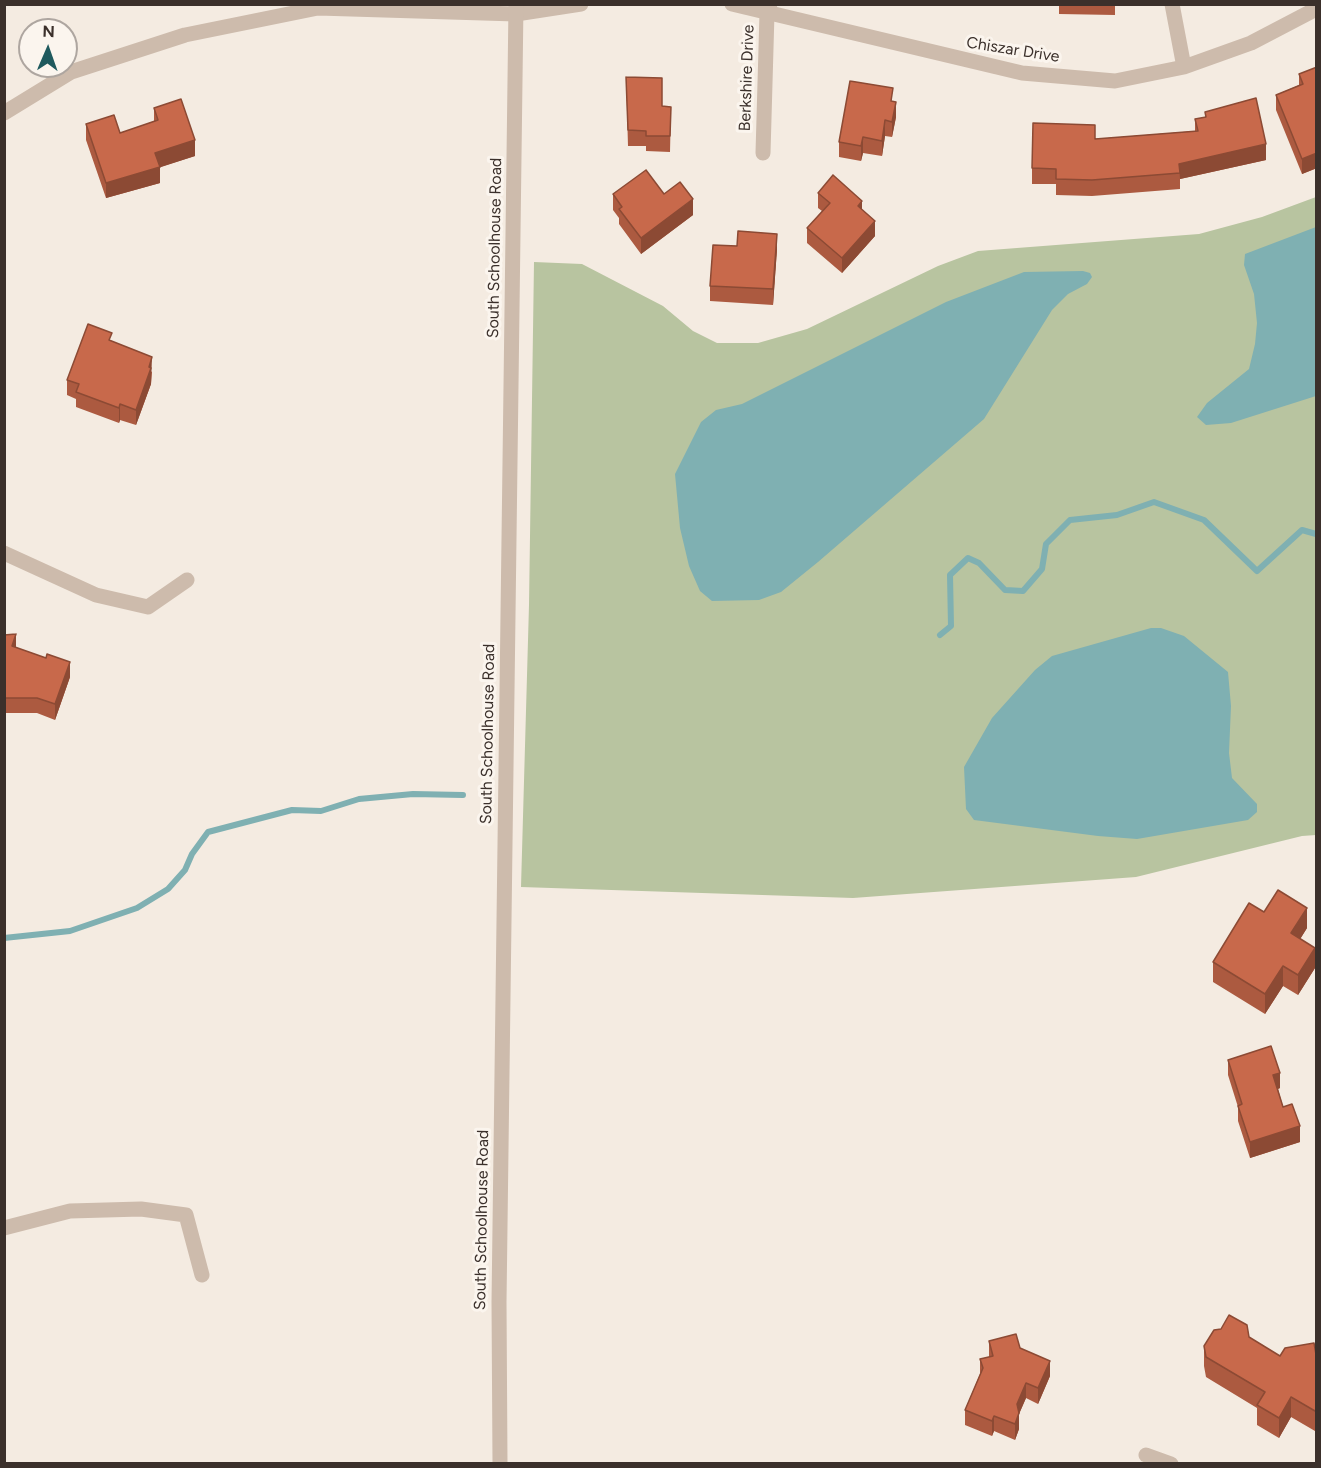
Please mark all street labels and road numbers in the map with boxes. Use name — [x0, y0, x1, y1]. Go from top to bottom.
street label: Berkshire Drive — [736, 24, 758, 132]
street label: Chiszar Drive — [965, 33, 1061, 67]
street label: South Schoolhouse Road — [484, 158, 506, 338]
street label: South Schoolhouse Road — [477, 644, 499, 824]
street label: South Schoolhouse Road — [471, 1130, 493, 1310]

